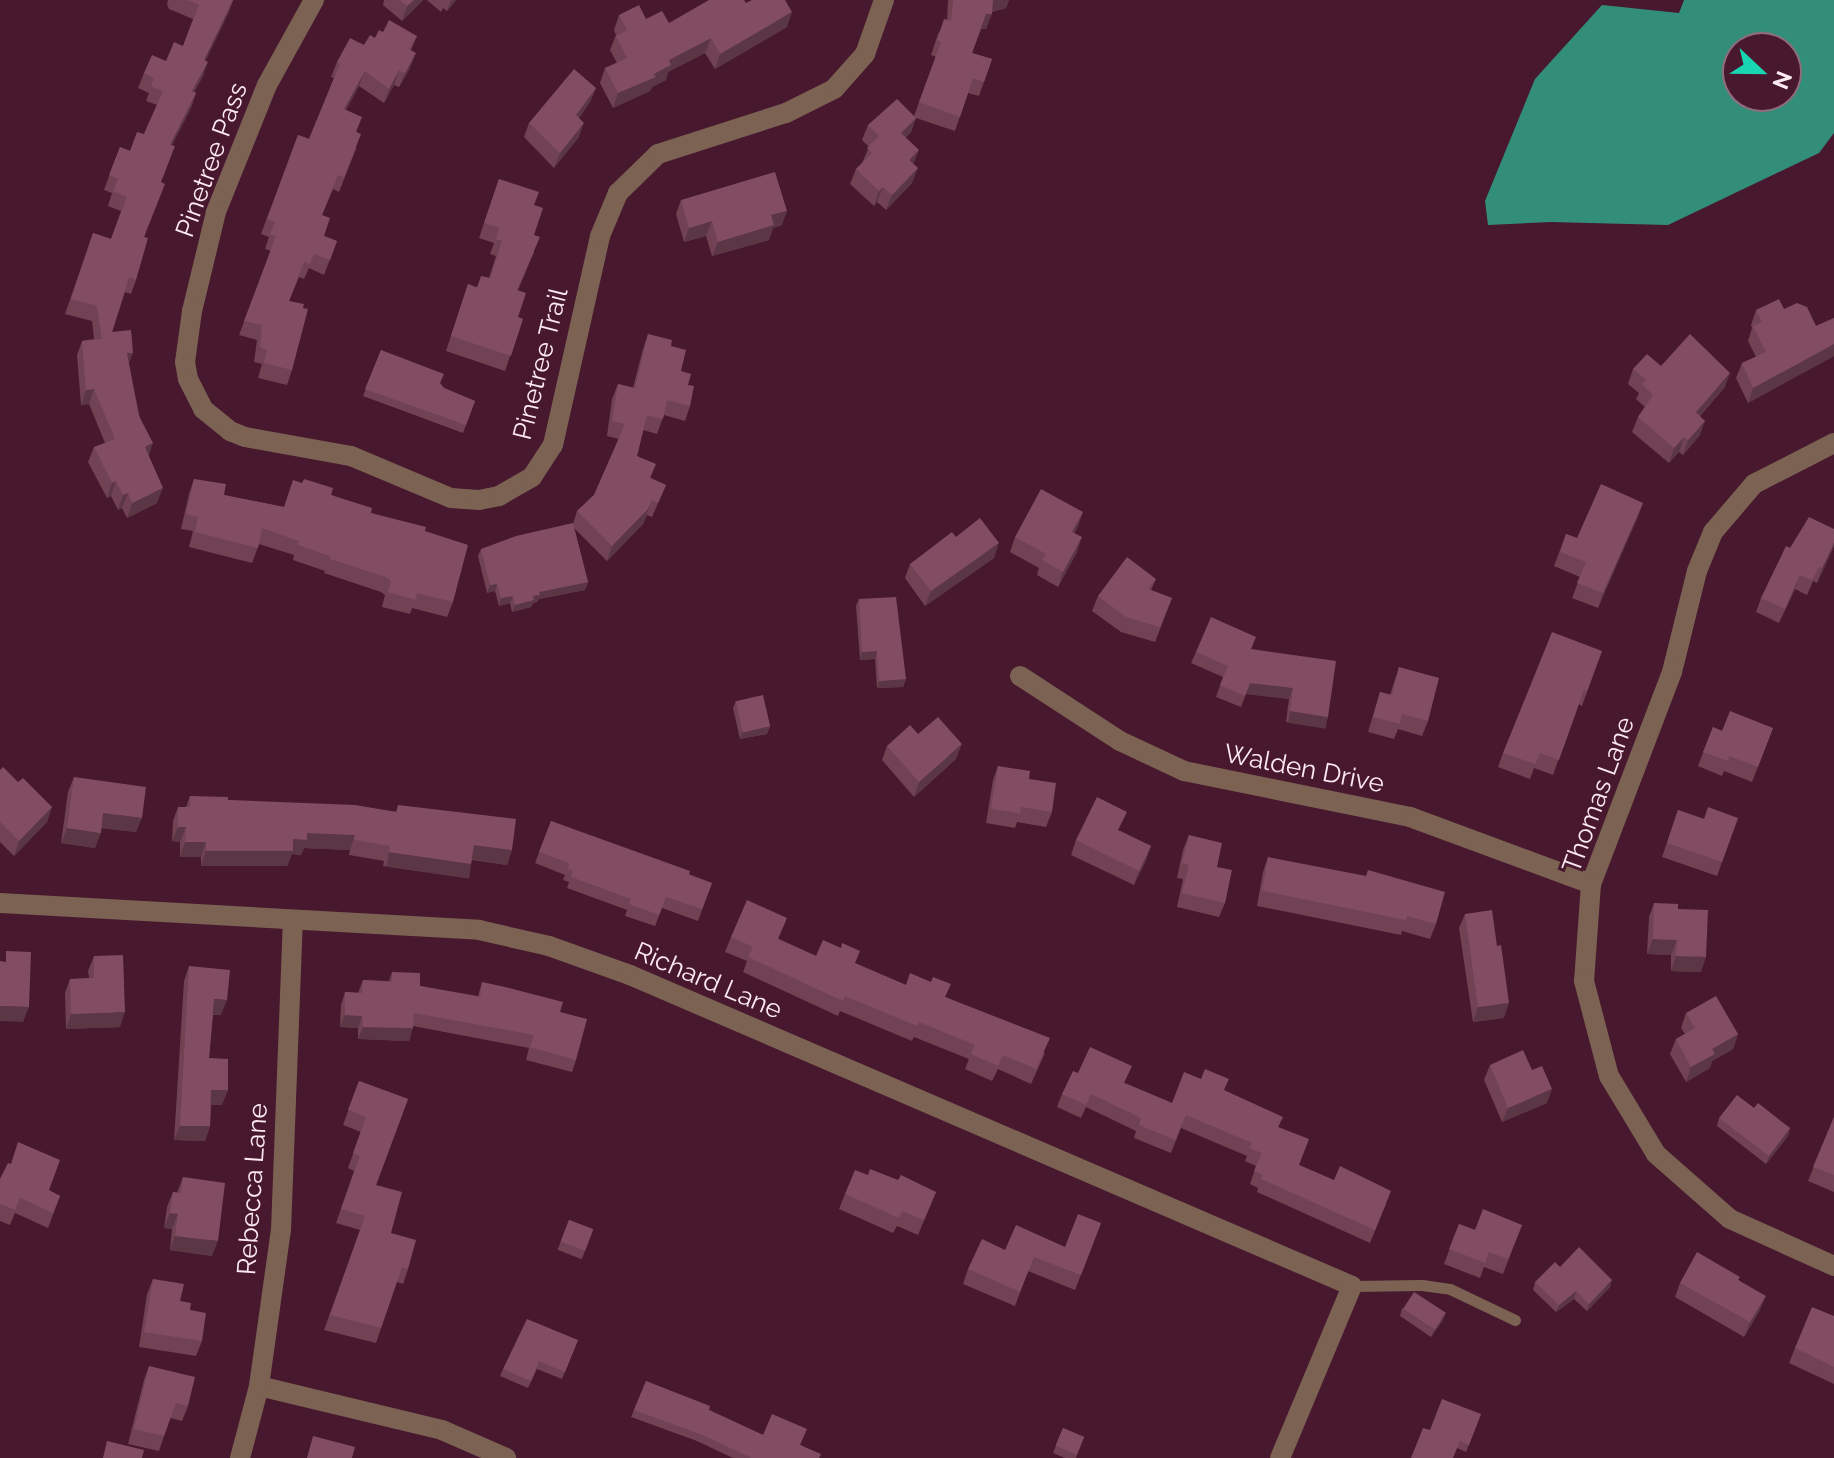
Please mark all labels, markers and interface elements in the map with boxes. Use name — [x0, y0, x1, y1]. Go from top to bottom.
north arrow — [1722, 32, 1802, 112]
text: N — [1767, 68, 1798, 93]
street label: Pinetree Pass — [170, 79, 254, 241]
street label: Pinetree Trail — [507, 284, 575, 444]
street label: Thomas Lane — [1556, 713, 1642, 877]
street label: Walden Drive — [1221, 738, 1387, 800]
street label: Richard Lane — [629, 936, 787, 1026]
street label: Rebecca Lane — [231, 1102, 275, 1276]

